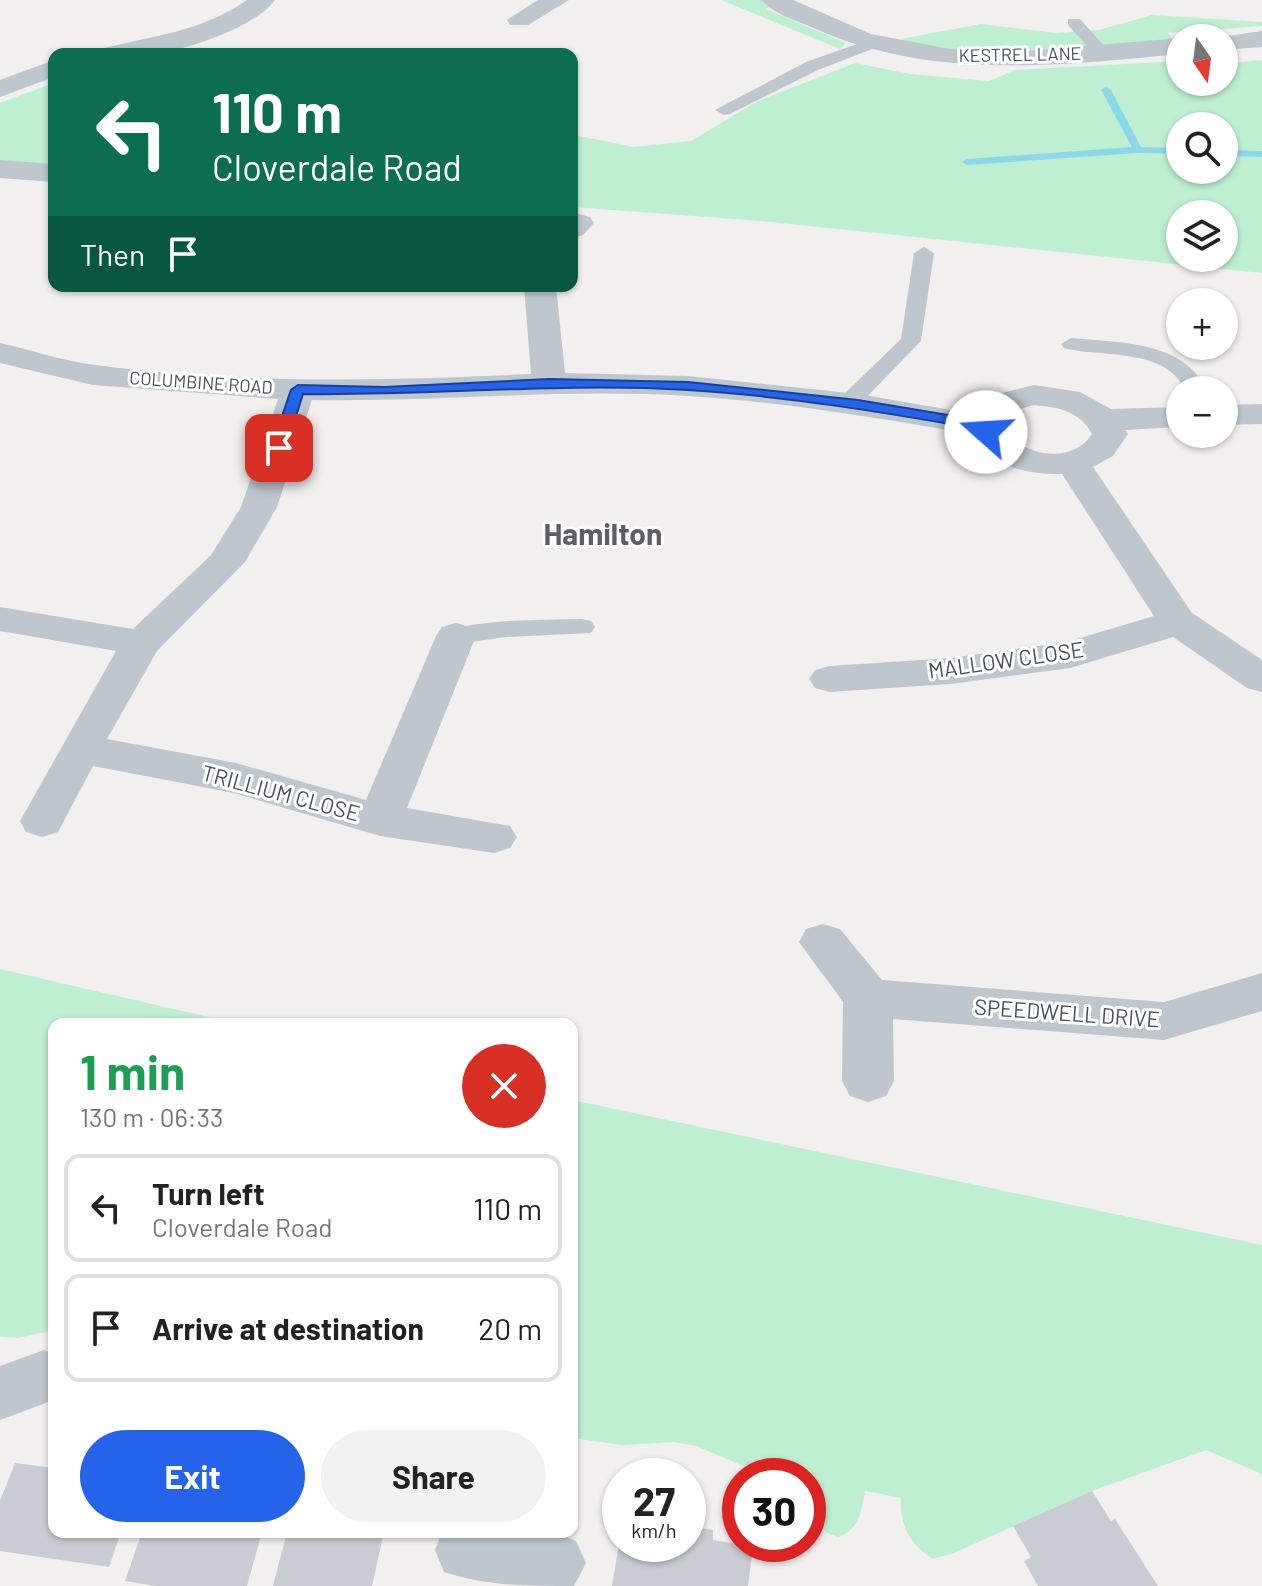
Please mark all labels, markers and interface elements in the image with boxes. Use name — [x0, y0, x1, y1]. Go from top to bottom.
north arrow — [1166, 24, 1238, 96]
map controls — [1166, 24, 1238, 448]
street label: KESTREL LANE — [958, 42, 1082, 66]
text: 110 m — [212, 77, 342, 144]
icon: left — [80, 80, 184, 184]
button: search — [1166, 112, 1238, 184]
text: Cloverdale Road — [212, 145, 462, 188]
button: layers — [1166, 200, 1238, 272]
icon: arrive — [161, 232, 205, 276]
text: Then — [80, 236, 145, 272]
button: + — [1166, 288, 1238, 360]
street label: COLUMBINE ROAD — [129, 366, 273, 398]
button: − — [1166, 376, 1238, 448]
position arrow — [944, 390, 1028, 474]
pin — [245, 414, 313, 482]
icon: arrive — [257, 426, 301, 470]
district label: Hamilton — [543, 515, 663, 551]
street label: MALLOW CLOSE — [926, 635, 1085, 683]
street label: TRILLIUM CLOSE — [199, 758, 363, 826]
street label: SPEEDWELL DRIVE — [973, 993, 1161, 1031]
text: 1 min — [80, 1042, 185, 1100]
button: close — [462, 1044, 546, 1128]
text: 130 m · 06:33 — [80, 1101, 223, 1132]
text: Turn left — [152, 1175, 265, 1211]
icon: left — [84, 1186, 128, 1230]
text: 110 m — [473, 1190, 542, 1226]
text: Cloverdale Road — [152, 1211, 333, 1242]
icon: arrive — [84, 1306, 128, 1350]
text: Arrive at destination — [152, 1310, 424, 1346]
text: 20 m — [478, 1310, 542, 1346]
button: Exit — [80, 1430, 305, 1522]
button: Share — [321, 1430, 546, 1522]
speed limit sign: 30 — [722, 1458, 826, 1562]
text: 27 — [633, 1476, 675, 1524]
text: km/h — [631, 1518, 677, 1542]

